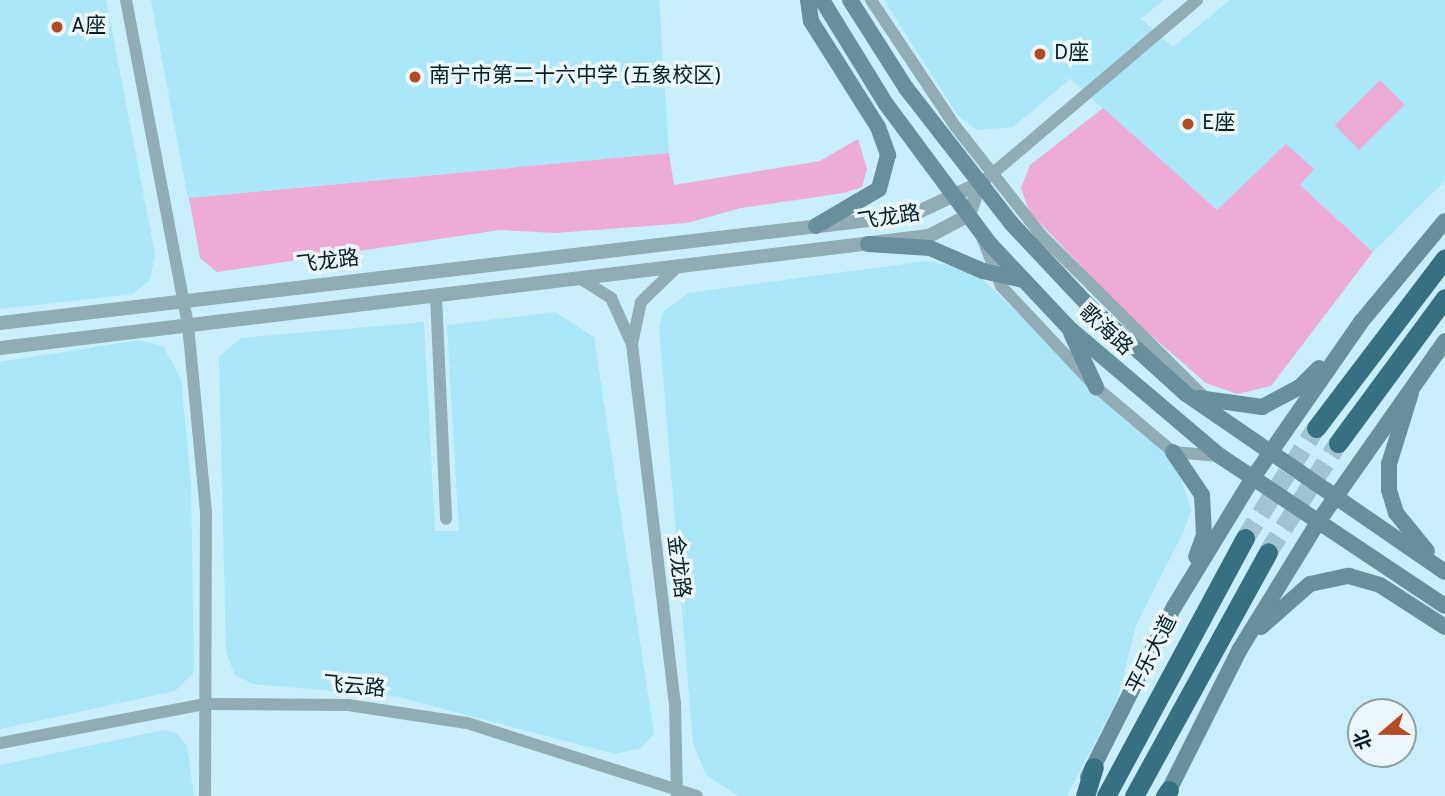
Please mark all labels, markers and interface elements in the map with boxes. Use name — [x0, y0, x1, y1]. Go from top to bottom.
place label: A座 — [71, 14, 106, 40]
marker: A座 — [49, 19, 65, 35]
place label: D座 — [1054, 41, 1089, 67]
marker: D座 — [1032, 46, 1048, 62]
place label: 南宁市第二十六中学 (五象校区) — [429, 64, 721, 90]
marker: 南宁市第二十六中学 (五象校区) — [407, 69, 423, 85]
place label: E座 — [1202, 111, 1236, 137]
marker: E座 — [1180, 116, 1196, 132]
street label: 飞龙路 — [856, 202, 922, 236]
street label: 飞龙路 — [295, 247, 361, 279]
street label: 歌海路 — [1073, 301, 1137, 361]
street label: 金龙路 — [661, 534, 693, 600]
street label: 平乐大道 — [1123, 612, 1183, 698]
street label: 飞云路 — [322, 673, 386, 703]
north arrow — [1347, 698, 1417, 768]
text: 北 — [1350, 726, 1379, 753]

